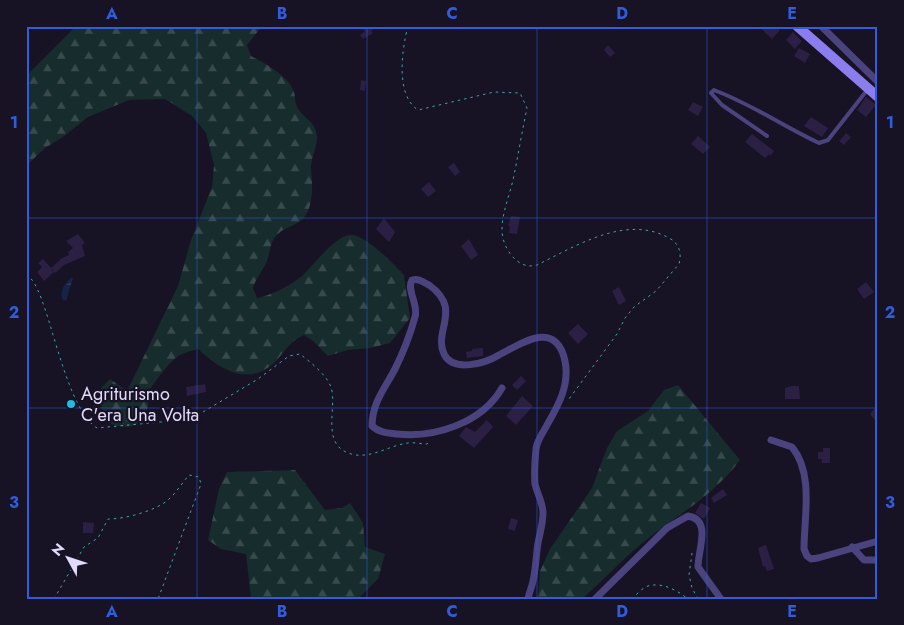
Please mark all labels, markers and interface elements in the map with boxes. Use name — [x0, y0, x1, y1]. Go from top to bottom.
text: A — [105, 2, 118, 25]
text: B — [277, 2, 287, 25]
text: C — [446, 2, 458, 25]
text: D — [616, 2, 628, 25]
text: E — [787, 2, 797, 25]
text: 1 — [10, 111, 18, 134]
text: 1 — [886, 111, 894, 134]
text: 2 — [9, 301, 19, 324]
text: 2 — [885, 301, 895, 324]
place label: Agriturismo C'era Una Volta — [81, 381, 199, 428]
marker: Agriturismo C'era Una Volta — [65, 398, 77, 410]
text: 3 — [9, 491, 19, 514]
text: 3 — [885, 491, 895, 514]
north arrow — [42, 532, 92, 582]
text: N — [47, 539, 69, 560]
text: A — [105, 600, 118, 623]
text: B — [277, 600, 287, 623]
text: C — [446, 600, 458, 623]
text: D — [616, 600, 628, 623]
text: E — [787, 600, 797, 623]

